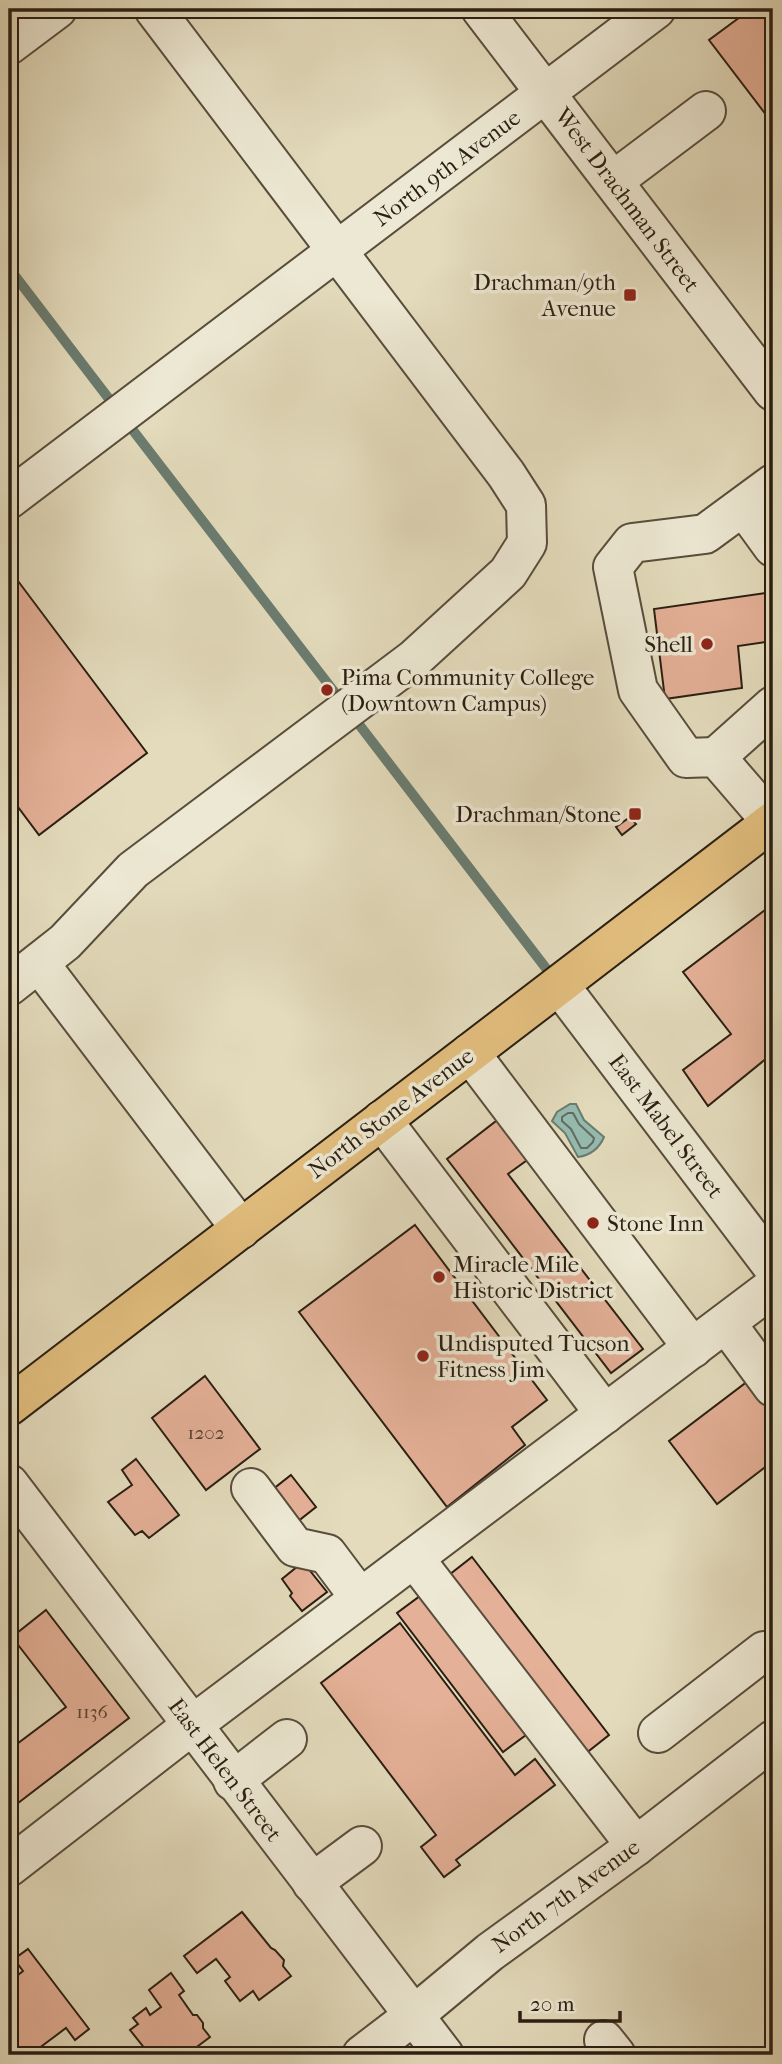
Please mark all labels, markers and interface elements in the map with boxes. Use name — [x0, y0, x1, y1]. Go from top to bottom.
street label: West Drachman Street — [548, 102, 705, 297]
street label: North 9th Avenue — [368, 104, 526, 232]
place label: Drachman/9th Avenue — [473, 269, 616, 322]
marker: Drachman/9th Avenue — [622, 287, 638, 303]
place label: Shell — [644, 631, 694, 658]
marker: Shell — [699, 636, 715, 652]
place label: Pima Community College (Downtown Campus) — [341, 664, 594, 717]
marker: Pima Community College (Downtown Campus) — [319, 682, 335, 698]
place label: Drachman/Stone — [455, 801, 621, 828]
marker: Drachman/Stone — [627, 806, 643, 822]
street label: North Stone Avenue — [303, 1042, 479, 1184]
street label: East Mabel Street — [603, 1049, 729, 1203]
place label: Stone Inn — [607, 1210, 704, 1237]
marker: Stone Inn — [585, 1215, 601, 1231]
place label: Miracle Mile Historic District — [453, 1251, 614, 1304]
marker: Miracle Mile Historic District — [431, 1269, 447, 1285]
place label: Undisputed Tucson Fitness Jim — [437, 1330, 630, 1383]
marker: Undisputed Tucson Fitness Jim — [415, 1348, 431, 1364]
house number: 1202 — [188, 1422, 225, 1444]
street label: East Helen Street — [162, 1693, 288, 1847]
house number: 1136 — [76, 1701, 109, 1723]
street label: North 7th Avenue — [487, 1833, 645, 1959]
scale bar — [520, 1980, 619, 2024]
text: 20 m — [530, 1992, 575, 2016]

